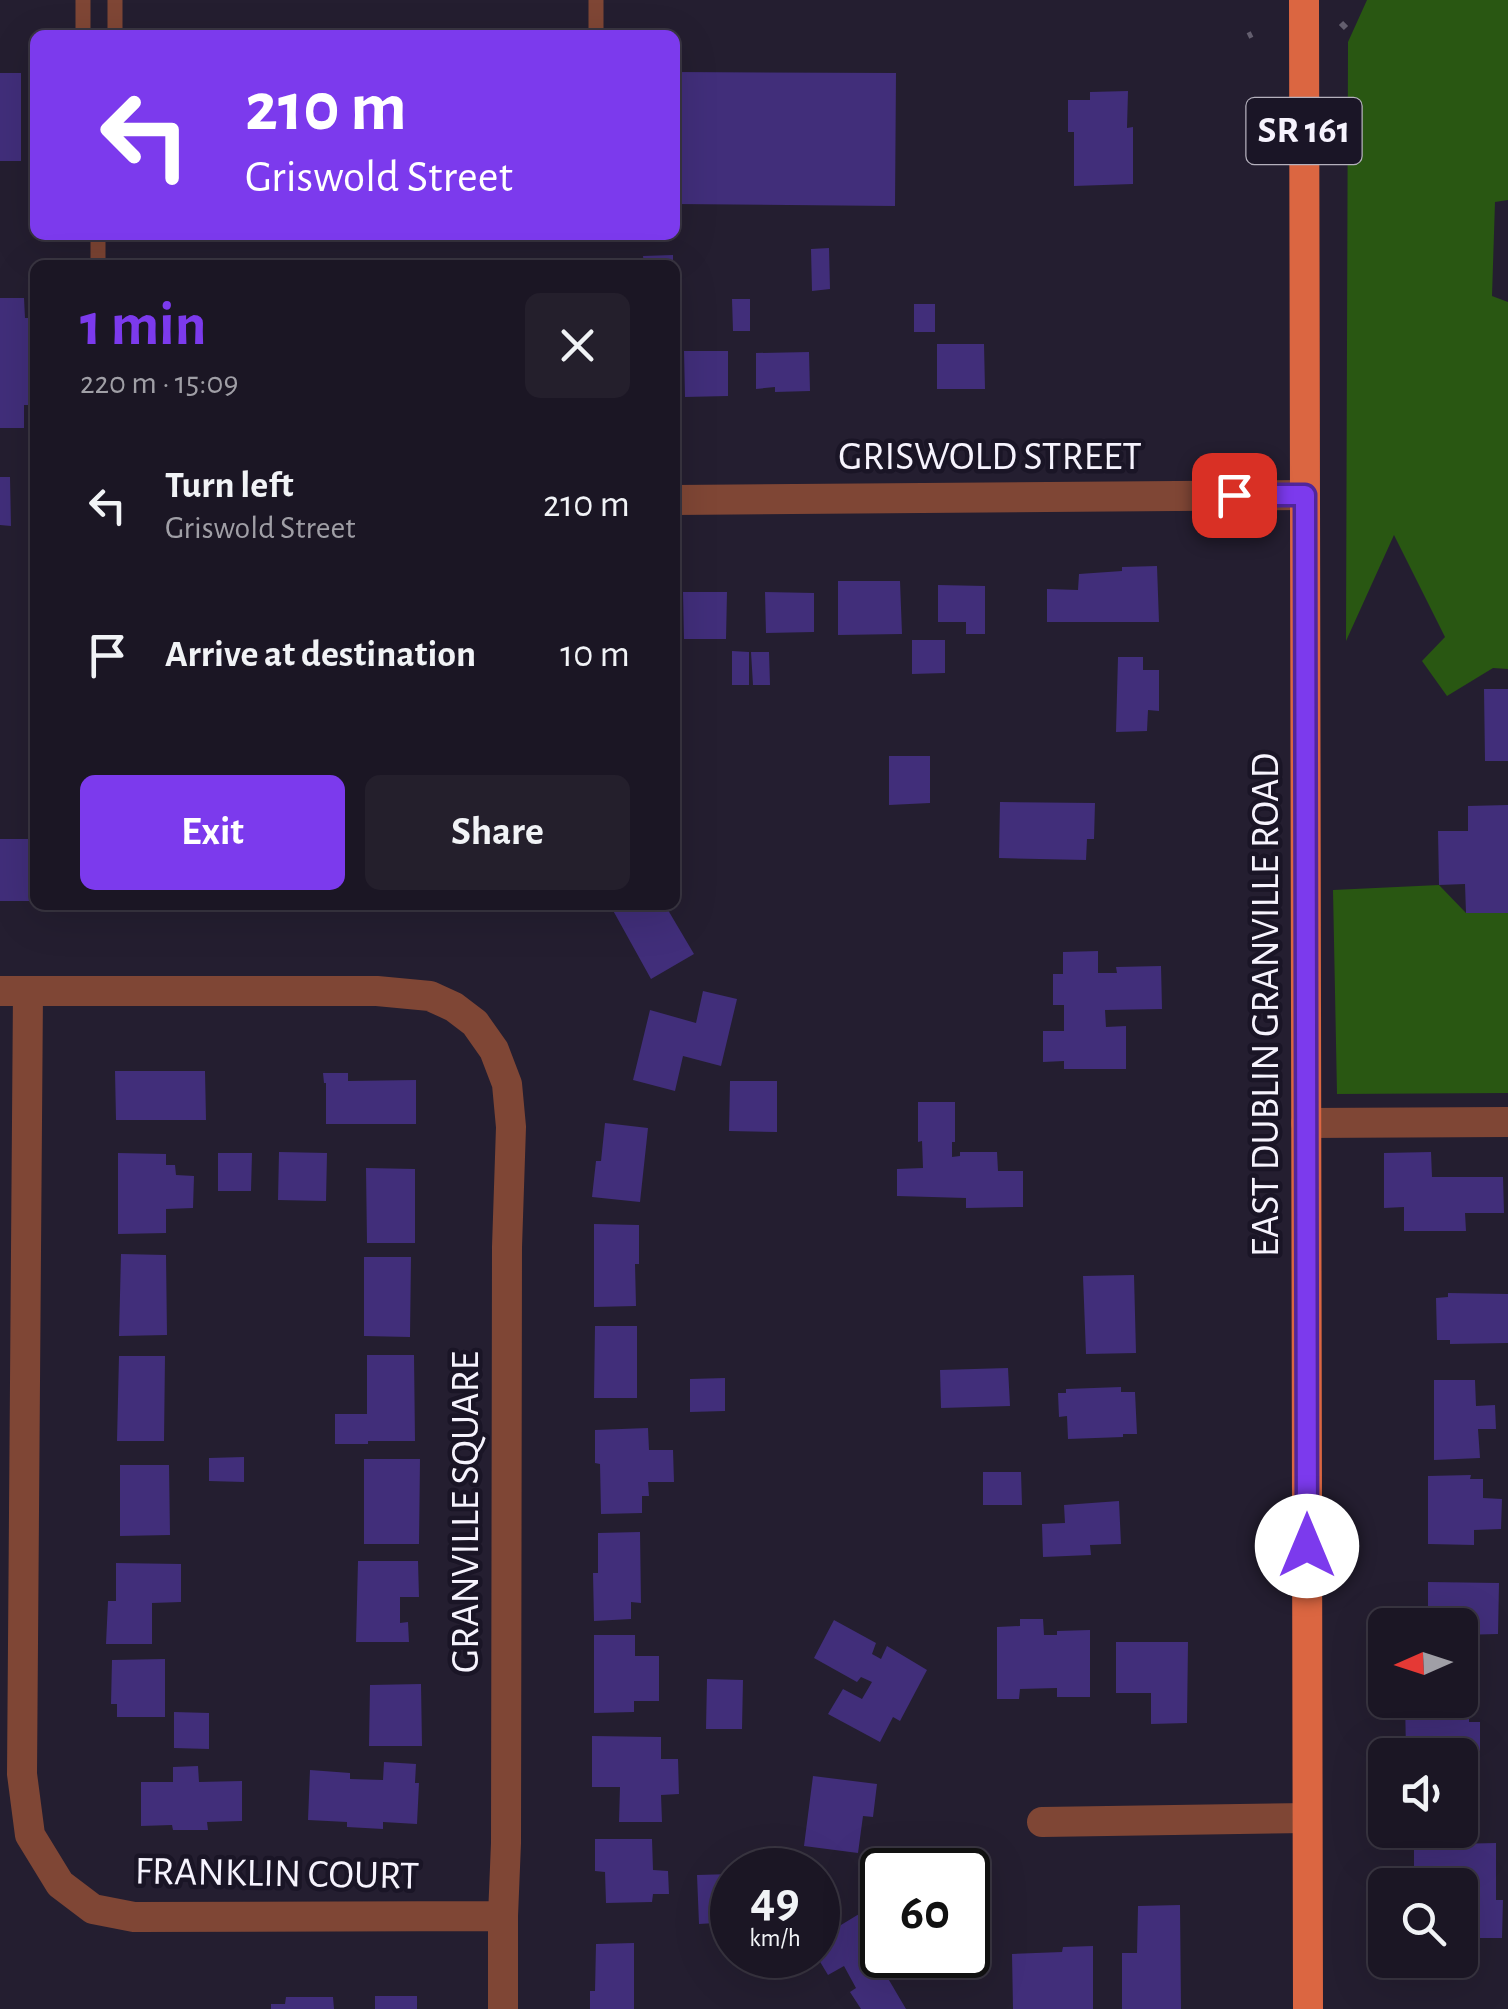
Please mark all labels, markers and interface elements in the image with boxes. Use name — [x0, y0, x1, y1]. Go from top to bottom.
icon: left — [80, 70, 210, 200]
text: 210 m — [245, 73, 407, 143]
road number: SR 161 — [1246, 98, 1362, 164]
text: Griswold Street — [245, 155, 513, 200]
button: close — [525, 293, 630, 398]
text: 1 min — [80, 296, 206, 356]
text: 220 m · 15:09 — [80, 367, 238, 399]
street label: GRISWOLD STREET — [838, 437, 1142, 477]
pin — [1192, 453, 1277, 538]
text: Turn left — [165, 467, 293, 505]
icon: arrive — [1207, 468, 1262, 523]
icon: left — [80, 478, 135, 533]
text: 210 m — [543, 486, 630, 524]
text: Griswold Street — [165, 512, 355, 544]
icon: arrive — [80, 628, 135, 683]
text: Arrive at destination — [165, 636, 476, 674]
text: 10 m — [560, 636, 630, 674]
street label: EAST DUBLIN GRANVILLE ROAD — [1246, 753, 1286, 1257]
button: Exit — [80, 775, 345, 890]
button: Share — [365, 775, 630, 890]
street label: GRANVILLE SQUARE — [446, 1351, 486, 1673]
position arrow — [1255, 1494, 1359, 1598]
north arrow — [1368, 1608, 1478, 1718]
map controls — [1368, 1608, 1478, 1978]
button: sound — [1368, 1738, 1478, 1848]
speed limit sign: 60 — [860, 1848, 990, 1978]
street label: FRANKLIN COURT — [134, 1852, 420, 1896]
button: search — [1368, 1868, 1478, 1978]
text: 49 — [750, 1876, 800, 1926]
text: km/h — [749, 1926, 801, 1951]

